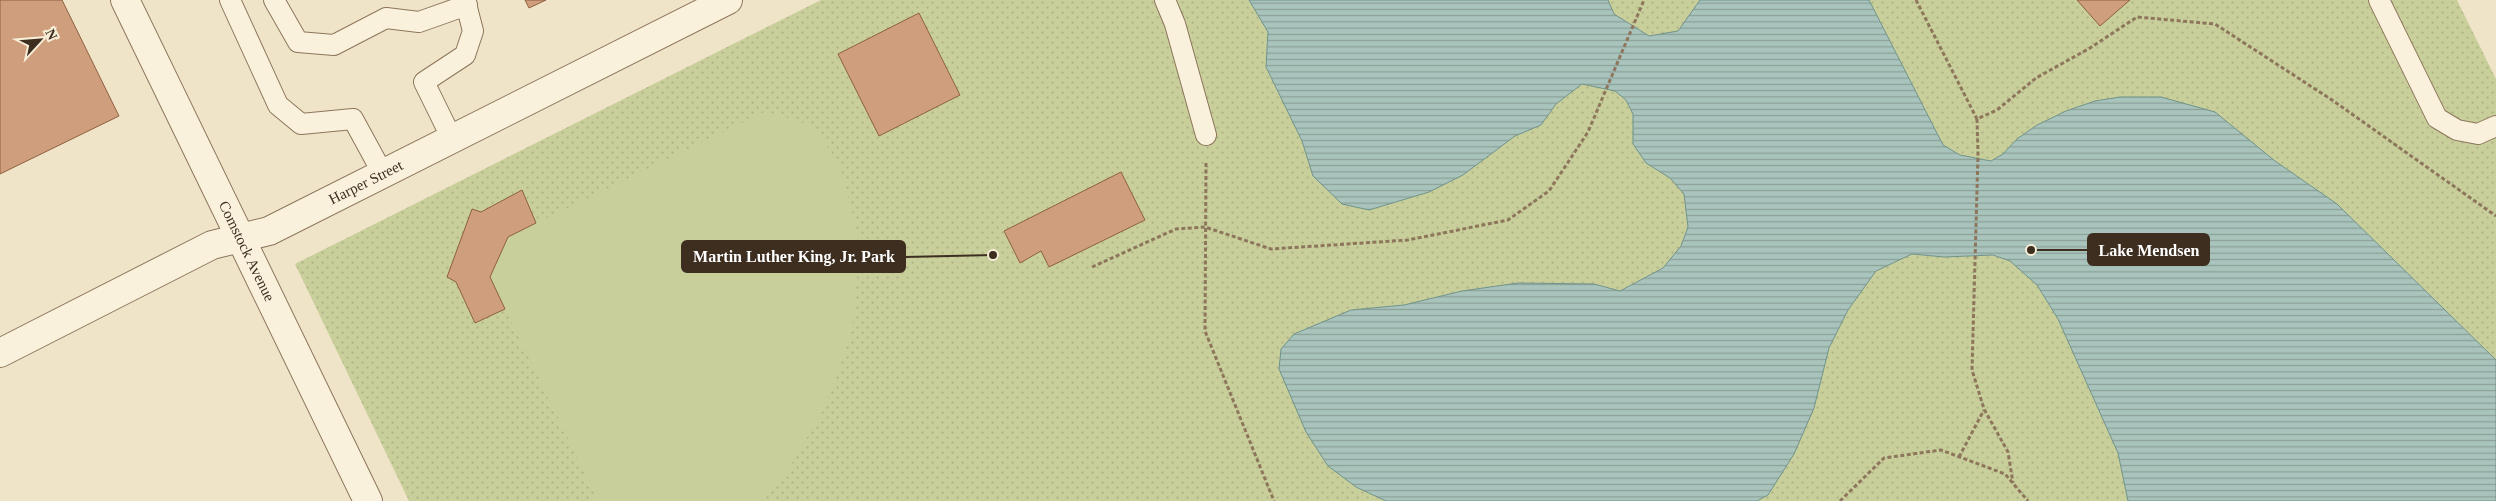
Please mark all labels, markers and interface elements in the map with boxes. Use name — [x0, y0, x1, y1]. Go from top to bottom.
north arrow — [15, 15, 65, 65]
text: N — [42, 27, 60, 42]
street label: Harper Street — [326, 157, 406, 208]
street label: Comstock Avenue — [216, 198, 278, 304]
callout: Lake Mendsen — [2088, 234, 2209, 265]
callout: Martin Luther King, Jr. Park — [682, 241, 905, 272]
text: Lake Mendsen — [2099, 242, 2200, 259]
text: Martin Luther King, Jr. Park — [693, 248, 895, 266]

